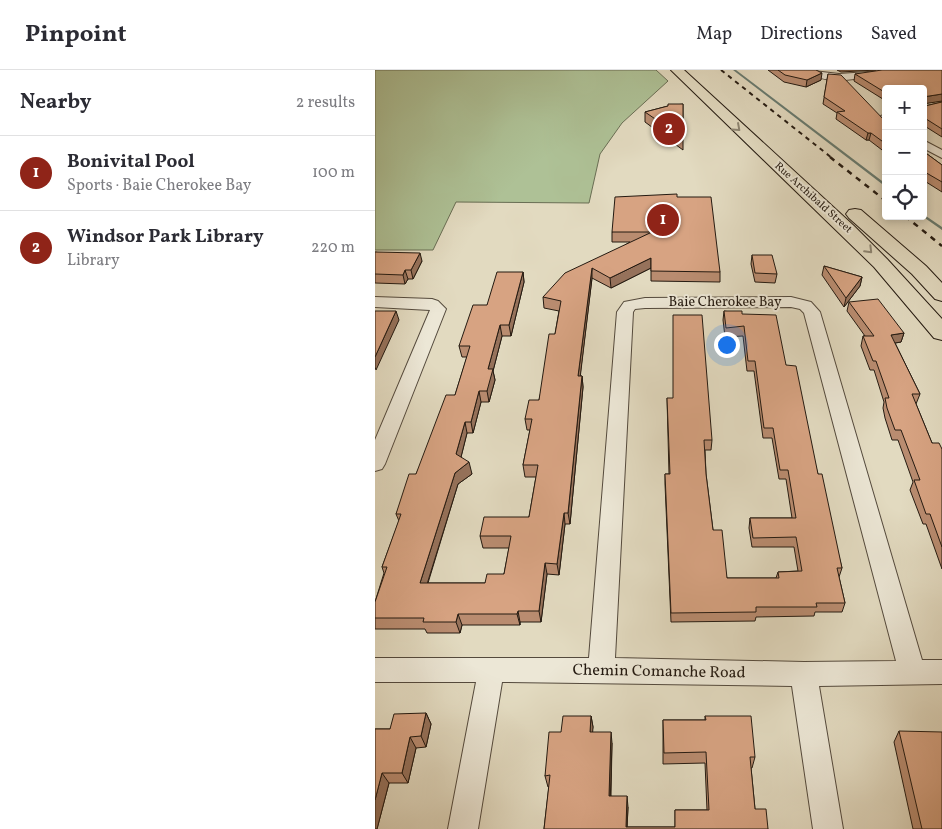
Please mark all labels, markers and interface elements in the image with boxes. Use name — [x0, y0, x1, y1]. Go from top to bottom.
text: Pinpoint — [25, 18, 127, 52]
text: Map — [696, 22, 732, 47]
text: Directions — [760, 22, 843, 47]
text: Saved — [871, 22, 917, 47]
map controls — [882, 85, 927, 220]
button: + — [882, 85, 927, 130]
text: Nearby — [20, 88, 91, 117]
text: 2 results — [296, 92, 355, 114]
pin: 2 — [653, 110, 685, 148]
one-way arrow — [731, 122, 740, 131]
button: − — [882, 130, 927, 175]
text: Bonivital Pool — [67, 149, 195, 175]
street label: Rue Archibald Street — [771, 159, 855, 237]
text: 1 — [33, 162, 39, 184]
text: 100 m — [312, 162, 355, 184]
text: Sports · Baie Cherokee Bay — [67, 175, 251, 197]
button: locate — [882, 175, 927, 220]
pin: 1 — [647, 201, 679, 239]
text: Windsor Park Library — [67, 224, 264, 250]
text: 2 — [32, 237, 40, 259]
text: 220 m — [311, 237, 355, 259]
one-way arrow — [863, 245, 872, 254]
text: Library — [67, 250, 120, 272]
street label: Baie Cherokee Bay — [669, 293, 782, 312]
your location — [714, 332, 740, 358]
street label: Chemin Comanche Road — [572, 659, 746, 685]

